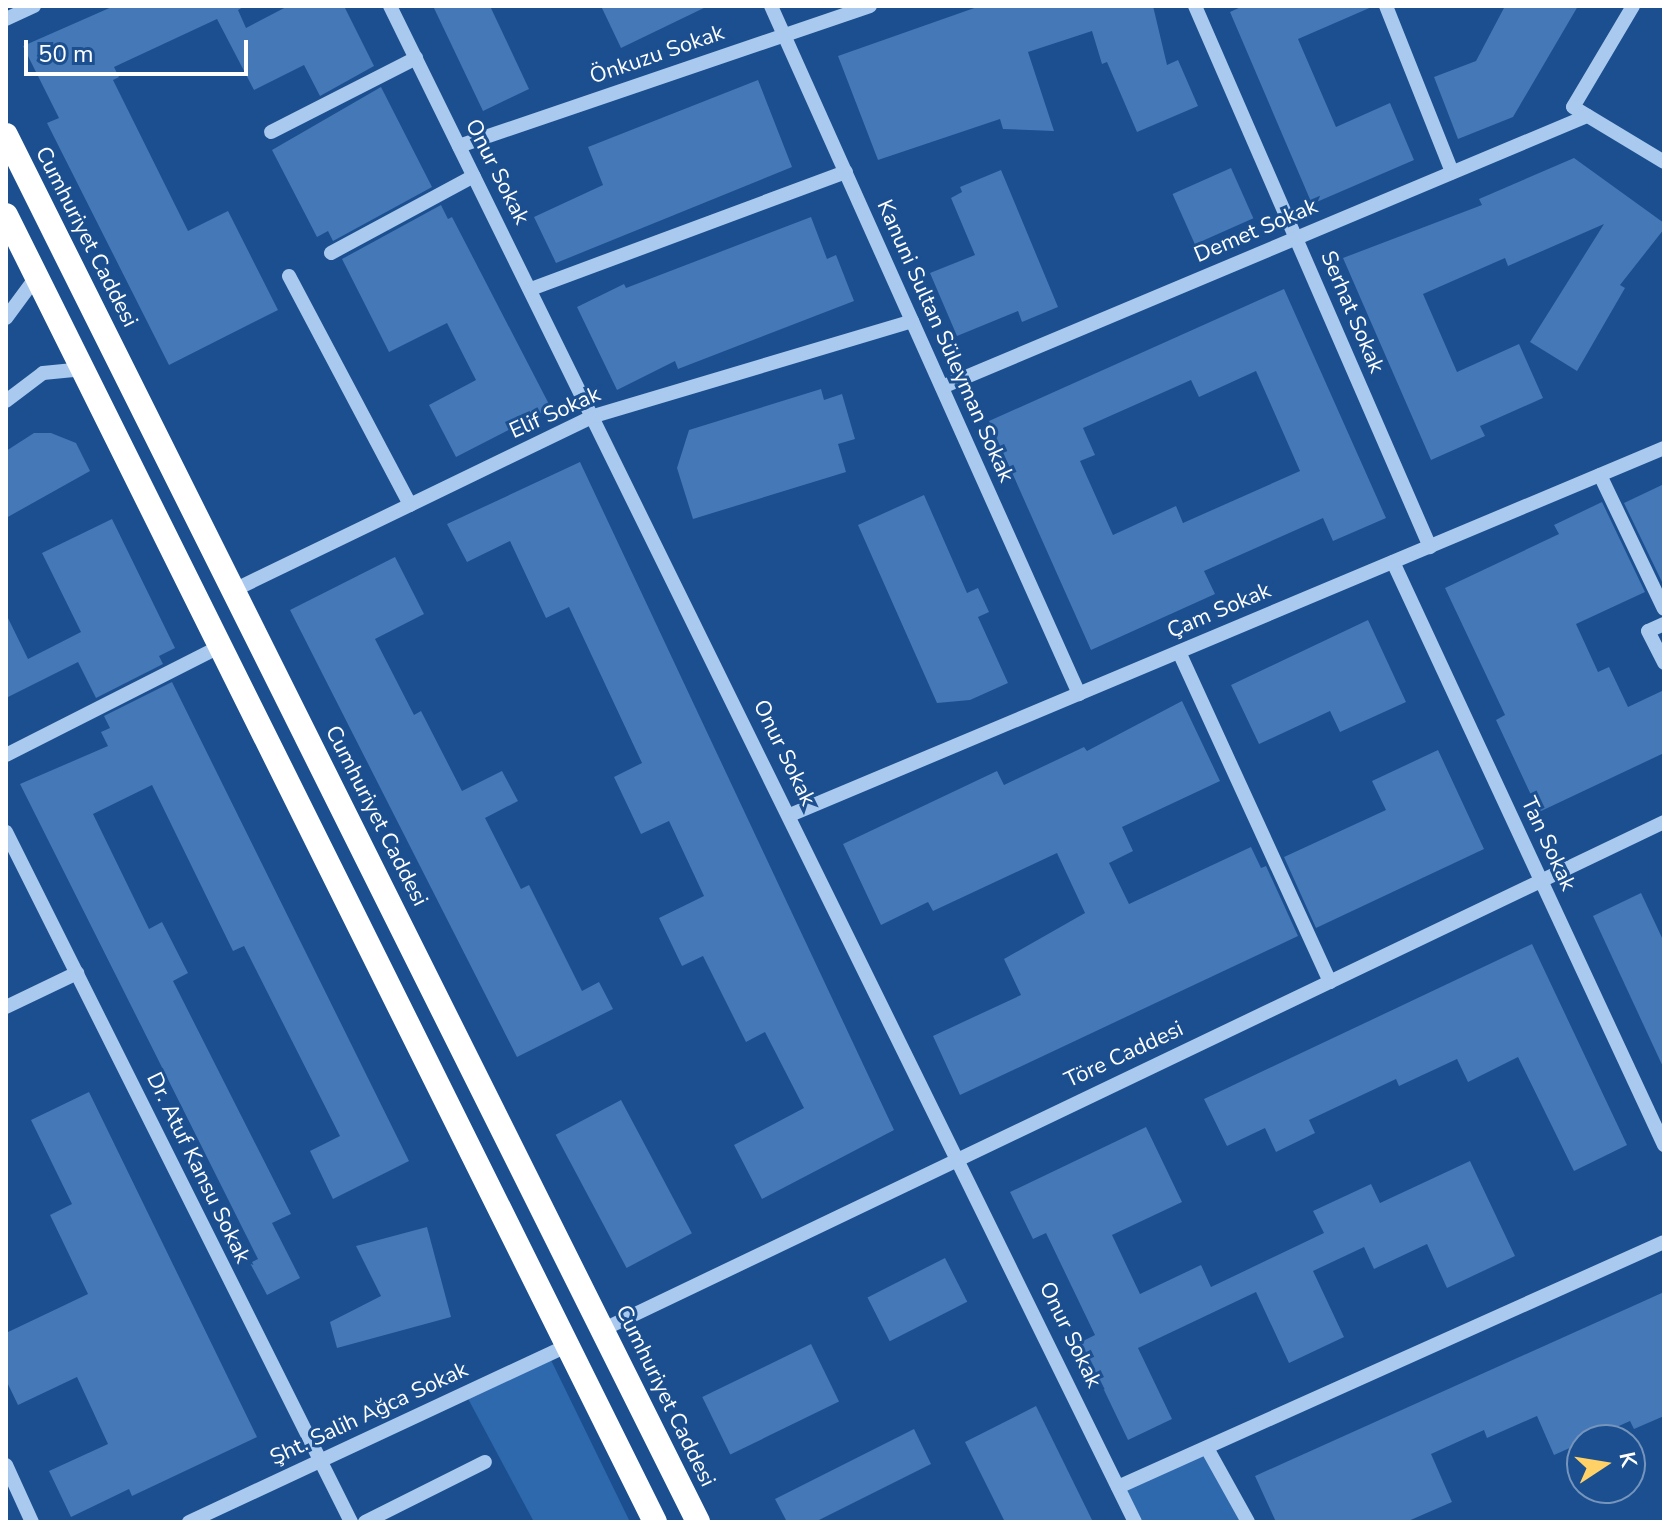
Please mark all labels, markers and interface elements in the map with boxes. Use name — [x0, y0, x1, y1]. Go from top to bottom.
street label: Önkuzu Sokak — [586, 20, 728, 90]
scale bar — [28, 24, 252, 74]
text: 50 m — [38, 38, 94, 70]
street label: Onur Sokak — [459, 115, 535, 229]
street label: Cumhuriyet Caddesi — [29, 142, 143, 332]
street label: Demet Sokak — [1190, 193, 1322, 269]
street label: Kanuni Sultan Süleyman Sokak — [871, 196, 1019, 486]
street label: Serhat Sokak — [1314, 247, 1390, 377]
street label: Elif Sokak — [505, 381, 605, 445]
street label: Çam Sokak — [1163, 577, 1275, 645]
street label: Onur Sokak — [747, 696, 821, 810]
street label: Cumhuriyet Caddesi — [319, 721, 433, 911]
street label: Tan Sokak — [1515, 793, 1581, 895]
street label: Töre Caddesi — [1060, 1016, 1188, 1094]
street label: Dr. Atuf Kansu Sokak — [140, 1068, 256, 1268]
street label: Onur Sokak — [1033, 1278, 1107, 1392]
street label: Cumhuriyet Caddesi — [610, 1301, 720, 1491]
street label: Şht. Salih Ağca Sokak — [266, 1357, 472, 1471]
north arrow — [1566, 1424, 1646, 1504]
text: K — [1611, 1449, 1644, 1470]

